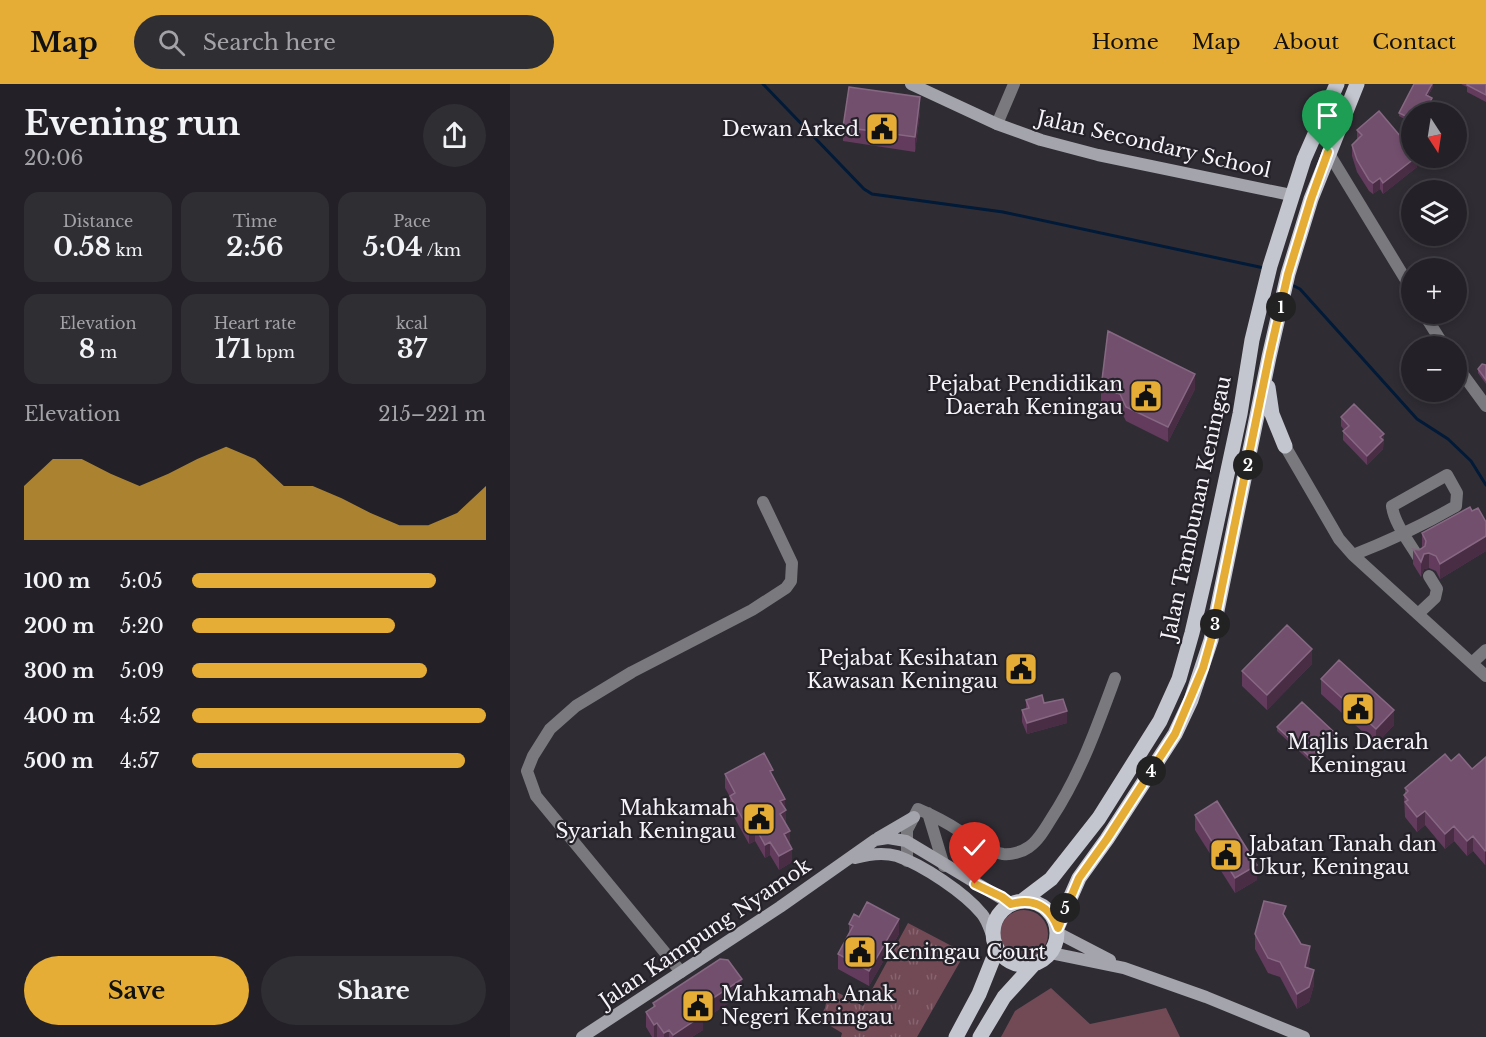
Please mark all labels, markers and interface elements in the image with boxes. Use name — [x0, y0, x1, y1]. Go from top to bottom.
search box — [134, 15, 554, 69]
text: Map — [30, 25, 98, 60]
icon: search — [155, 26, 188, 59]
text: Search here — [203, 29, 336, 56]
text: Home — [1092, 29, 1159, 55]
text: Map — [1192, 29, 1240, 55]
text: About — [1273, 29, 1339, 55]
text: Contact — [1372, 29, 1456, 55]
pin — [1302, 90, 1353, 152]
icon: arrive — [1311, 99, 1344, 132]
north arrow — [1401, 102, 1467, 168]
map controls — [1401, 102, 1467, 402]
text: Evening run — [24, 103, 240, 144]
button: share — [423, 104, 486, 167]
street label: Jalan Secondary School — [1032, 105, 1273, 183]
public building icon: Dewan Arked — [864, 111, 900, 147]
place label: Dewan Arked — [722, 117, 859, 141]
text: 20:06 — [24, 146, 83, 170]
button: layers — [1401, 180, 1467, 246]
text: Distance — [63, 211, 133, 231]
text: Time — [233, 211, 277, 231]
text: Pace — [393, 211, 431, 231]
text: 0.58 — [53, 231, 111, 263]
text: 2:56 — [226, 231, 284, 263]
text: 5:04 — [363, 231, 423, 263]
text: km — [111, 240, 143, 260]
text: /km — [423, 240, 461, 260]
button: + — [1401, 258, 1467, 324]
pin: 1 — [1266, 292, 1296, 322]
text: 1 — [1278, 297, 1284, 317]
text: Elevation — [59, 313, 137, 333]
text: Heart rate — [214, 313, 296, 333]
text: kcal — [396, 313, 428, 333]
text: 8 — [79, 333, 95, 365]
text: 171 — [215, 333, 252, 365]
text: 37 — [397, 333, 427, 365]
button: − — [1401, 336, 1467, 402]
text: m — [95, 342, 117, 362]
text: bpm — [252, 342, 295, 362]
place label: Pejabat Pendidikan Daerah Keningau — [928, 372, 1123, 419]
street label: Jalan Tambunan Keningau — [1156, 374, 1236, 645]
public building icon: Pejabat Pendidikan Daerah Keningau — [1128, 378, 1164, 414]
text: Elevation — [24, 402, 121, 426]
text: 215–221 m — [378, 402, 486, 426]
pin: 2 — [1233, 450, 1263, 480]
text: 2 — [1243, 455, 1253, 475]
text: 100 m — [24, 569, 90, 593]
text: 5:05 — [120, 569, 163, 593]
pin: 3 — [1200, 609, 1230, 639]
text: 200 m — [24, 614, 95, 638]
text: 5:20 — [120, 614, 164, 638]
text: 3 — [1210, 614, 1220, 634]
place label: Pejabat Kesihatan Kawasan Keningau — [807, 646, 998, 693]
public building icon: Pejabat Kesihatan Kawasan Keningau — [1003, 651, 1039, 687]
text: 300 m — [24, 659, 94, 683]
text: 5:09 — [120, 659, 164, 683]
public building icon: Majlis Daerah Keningau — [1340, 691, 1376, 727]
text: 400 m — [24, 704, 95, 728]
text: 4:52 — [120, 704, 161, 728]
place label: Majlis Daerah Keningau — [1287, 730, 1429, 777]
text: 500 m — [24, 749, 94, 773]
text: 4:57 — [120, 749, 159, 773]
pin: 4 — [1136, 756, 1166, 786]
text: 4 — [1146, 761, 1156, 781]
place label: Mahkamah Syariah Keningau — [555, 796, 736, 843]
public building icon: Mahkamah Syariah Keningau — [741, 801, 777, 837]
pin — [949, 822, 1000, 884]
icon: check — [958, 831, 991, 864]
place label: Jabatan Tanah dan Ukur, Keningau — [1246, 832, 1437, 879]
public building icon: Jabatan Tanah dan Ukur, Keningau — [1208, 837, 1244, 873]
street label: Jalan Kampung Nyamok — [592, 853, 816, 1014]
pin: 5 — [1050, 893, 1080, 923]
text: 5 — [1060, 898, 1070, 918]
public building icon: Keningau Court — [842, 934, 878, 970]
place label: Keningau Court — [883, 940, 1046, 964]
button: Save — [24, 956, 249, 1025]
button: Share — [261, 956, 486, 1025]
place label: Mahkamah Anak Negeri Keningau — [721, 982, 896, 1029]
public building icon: Mahkamah Anak Negeri Keningau — [680, 988, 716, 1024]

